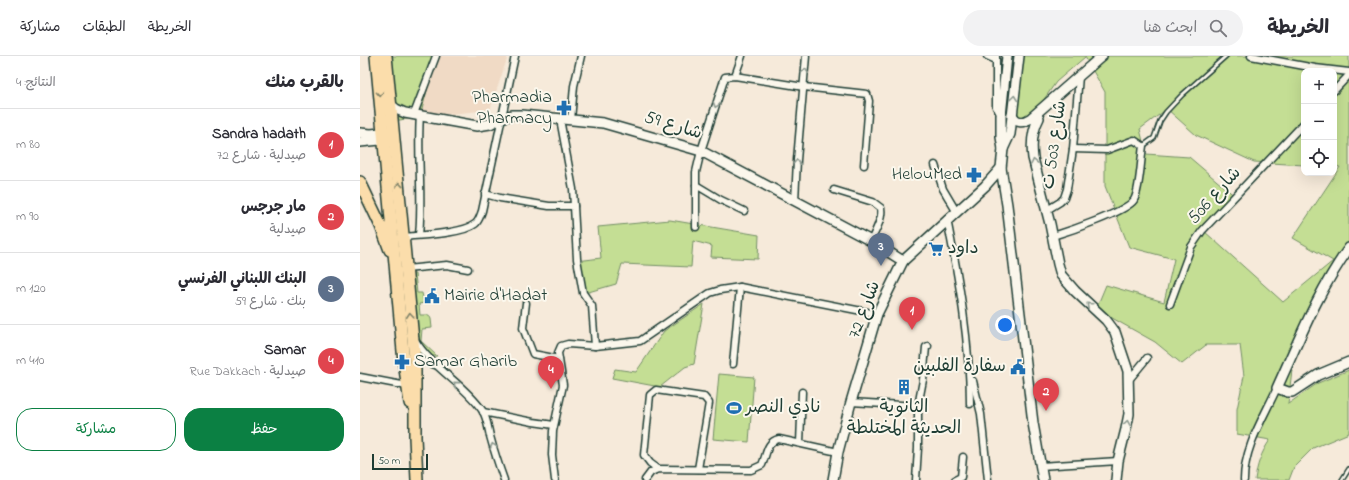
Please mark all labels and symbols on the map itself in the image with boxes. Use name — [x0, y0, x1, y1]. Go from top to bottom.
one-way arrow — [800, 68, 809, 75]
place label: Pharmadia Pharmacy — [472, 85, 552, 132]
one-way arrow — [375, 91, 384, 97]
one-way arrow — [1009, 95, 1018, 101]
pharmacy icon: Pharmadia Pharmacy — [555, 99, 573, 117]
street label: شارع 503 ت — [1036, 99, 1074, 191]
one-way arrow — [712, 101, 721, 108]
street label: شارع 59 — [641, 105, 705, 147]
one-way arrow — [1031, 158, 1039, 165]
one-way arrow — [792, 159, 801, 165]
street label: شارع 506 — [1182, 161, 1248, 231]
place label: HelouMed — [892, 162, 962, 188]
pharmacy icon: HelouMed — [965, 166, 983, 184]
one-way arrow — [394, 182, 403, 188]
pin: 3 — [868, 233, 894, 266]
place label: داود — [948, 236, 979, 262]
supermarket icon: داود — [927, 240, 945, 258]
street label: شارع 72 — [842, 277, 888, 343]
place label: Mairie d'Hadat — [444, 283, 547, 309]
public building icon: Mairie d'Hadat — [423, 287, 441, 305]
pin: 1 — [899, 297, 925, 330]
one-way arrow — [1087, 303, 1094, 310]
one-way arrow — [406, 312, 415, 318]
your location — [995, 315, 1015, 335]
place label: Samar Gharib — [414, 349, 517, 375]
pharmacy icon: Samar Gharib — [393, 353, 411, 371]
place label: سفارة الفلبين — [913, 354, 1006, 380]
pin: 4 — [538, 356, 564, 389]
public building icon: سفارة الفلبين — [1009, 358, 1027, 376]
building icon: الثانوية الحديثة المختلطة — [895, 378, 913, 396]
pin: 2 — [1033, 378, 1059, 411]
one-way arrow — [454, 381, 461, 388]
place label: نادي النصر — [744, 395, 820, 421]
place label: الثانوية الحديثة المختلطة — [847, 395, 961, 442]
sports icon: نادي النصر — [725, 399, 743, 417]
one-way arrow — [1122, 420, 1131, 426]
one-way arrow — [489, 443, 497, 450]
scale bar — [372, 452, 428, 471]

